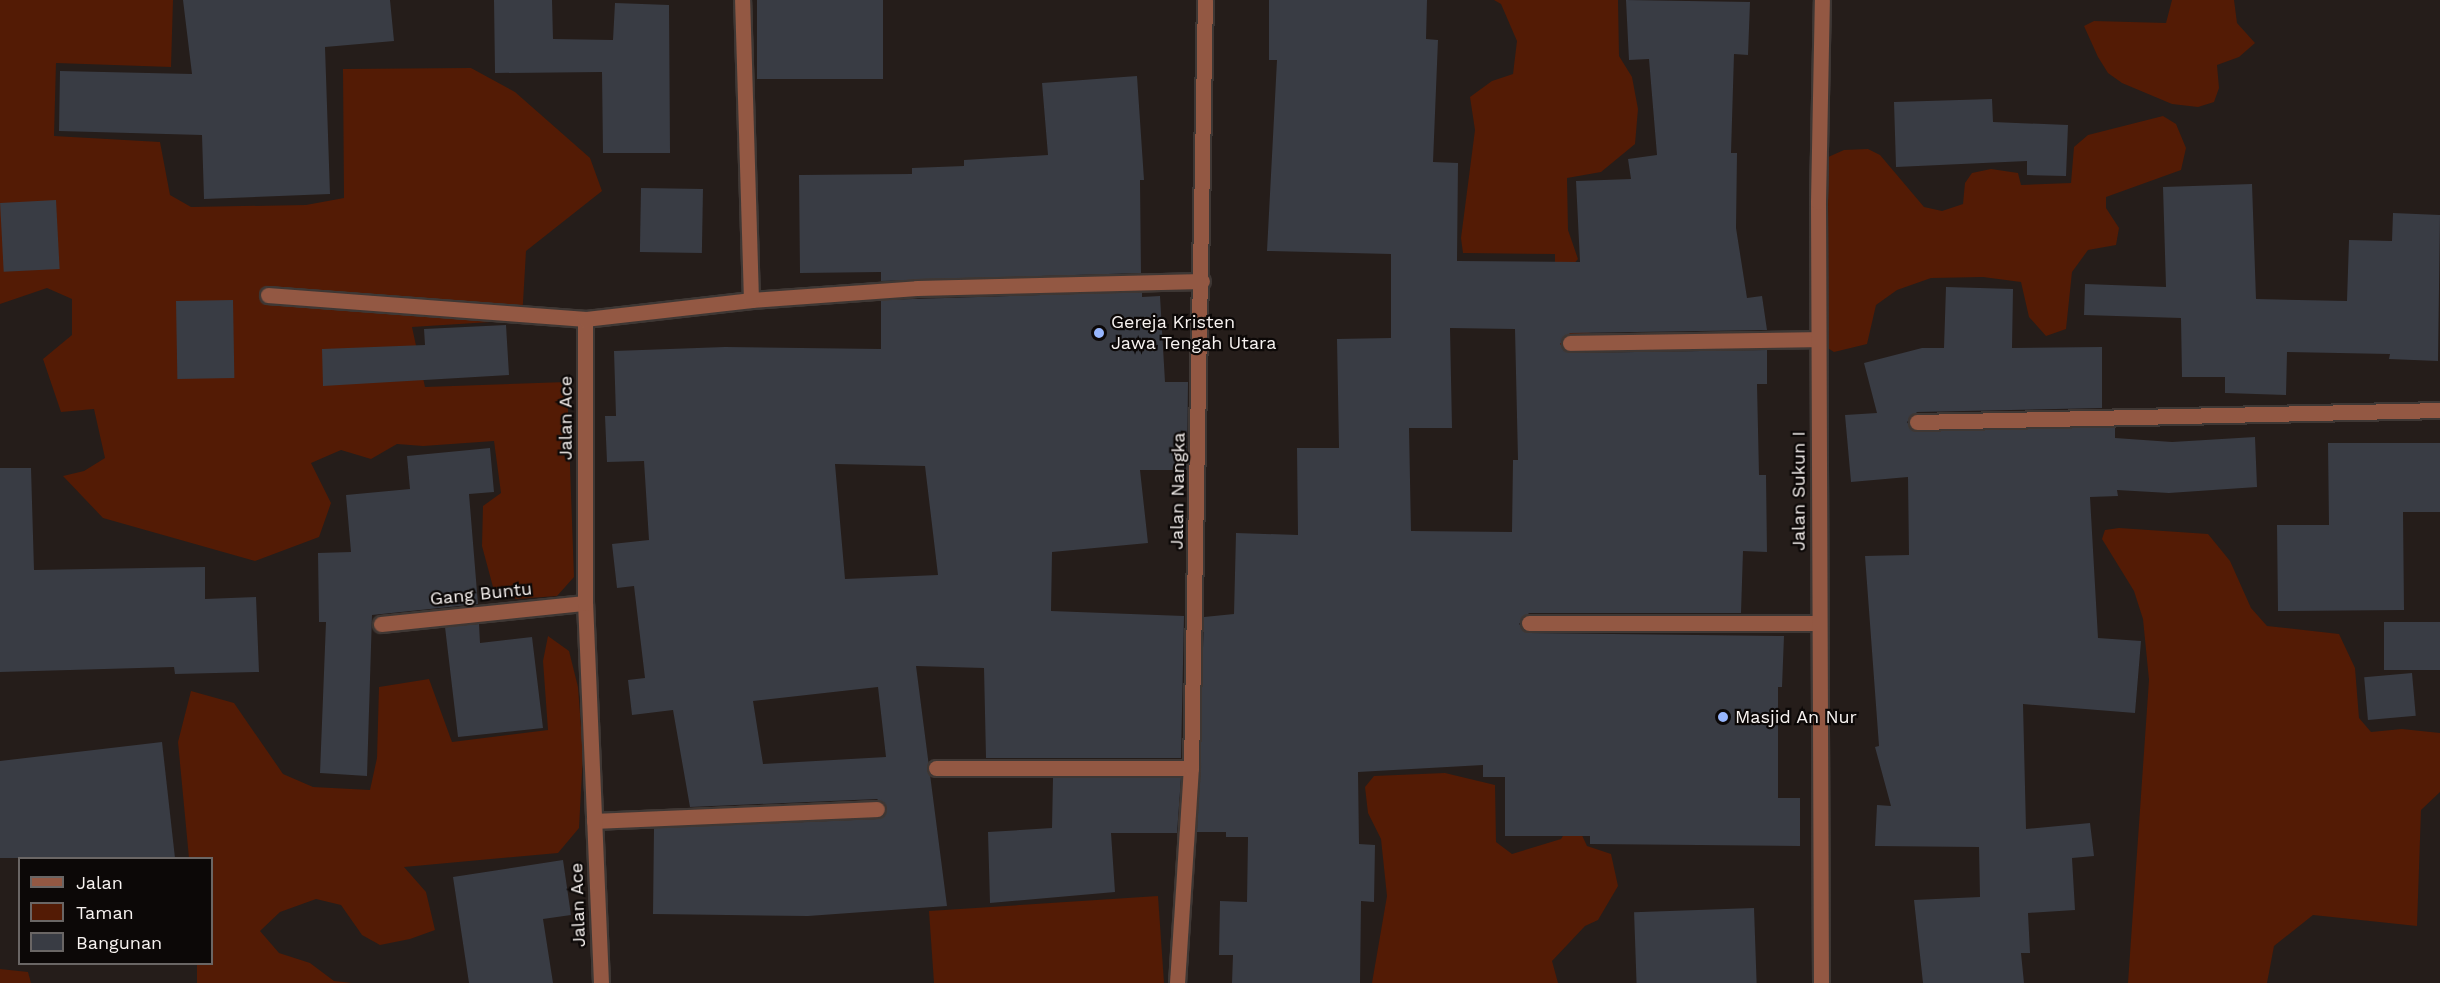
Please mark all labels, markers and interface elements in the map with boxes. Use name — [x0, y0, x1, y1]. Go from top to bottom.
place label: Gereja Kristen Jawa Tengah Utara — [1111, 312, 1277, 354]
marker: Gereja Kristen Jawa Tengah Utara — [1092, 326, 1106, 340]
street label: Jalan Ace — [555, 375, 577, 461]
street label: Jalan Sukun I — [1788, 431, 1810, 551]
street label: Jalan Nangka — [1166, 432, 1190, 550]
street label: Gang Buntu — [429, 578, 533, 610]
place label: Masjid An Nur — [1735, 706, 1858, 728]
marker: Masjid An Nur — [1716, 710, 1730, 724]
legend — [18, 857, 213, 965]
street label: Jalan Ace — [566, 862, 590, 948]
text: Jalan — [76, 872, 123, 893]
text: Taman — [76, 902, 134, 923]
text: Bangunan — [76, 932, 162, 953]

